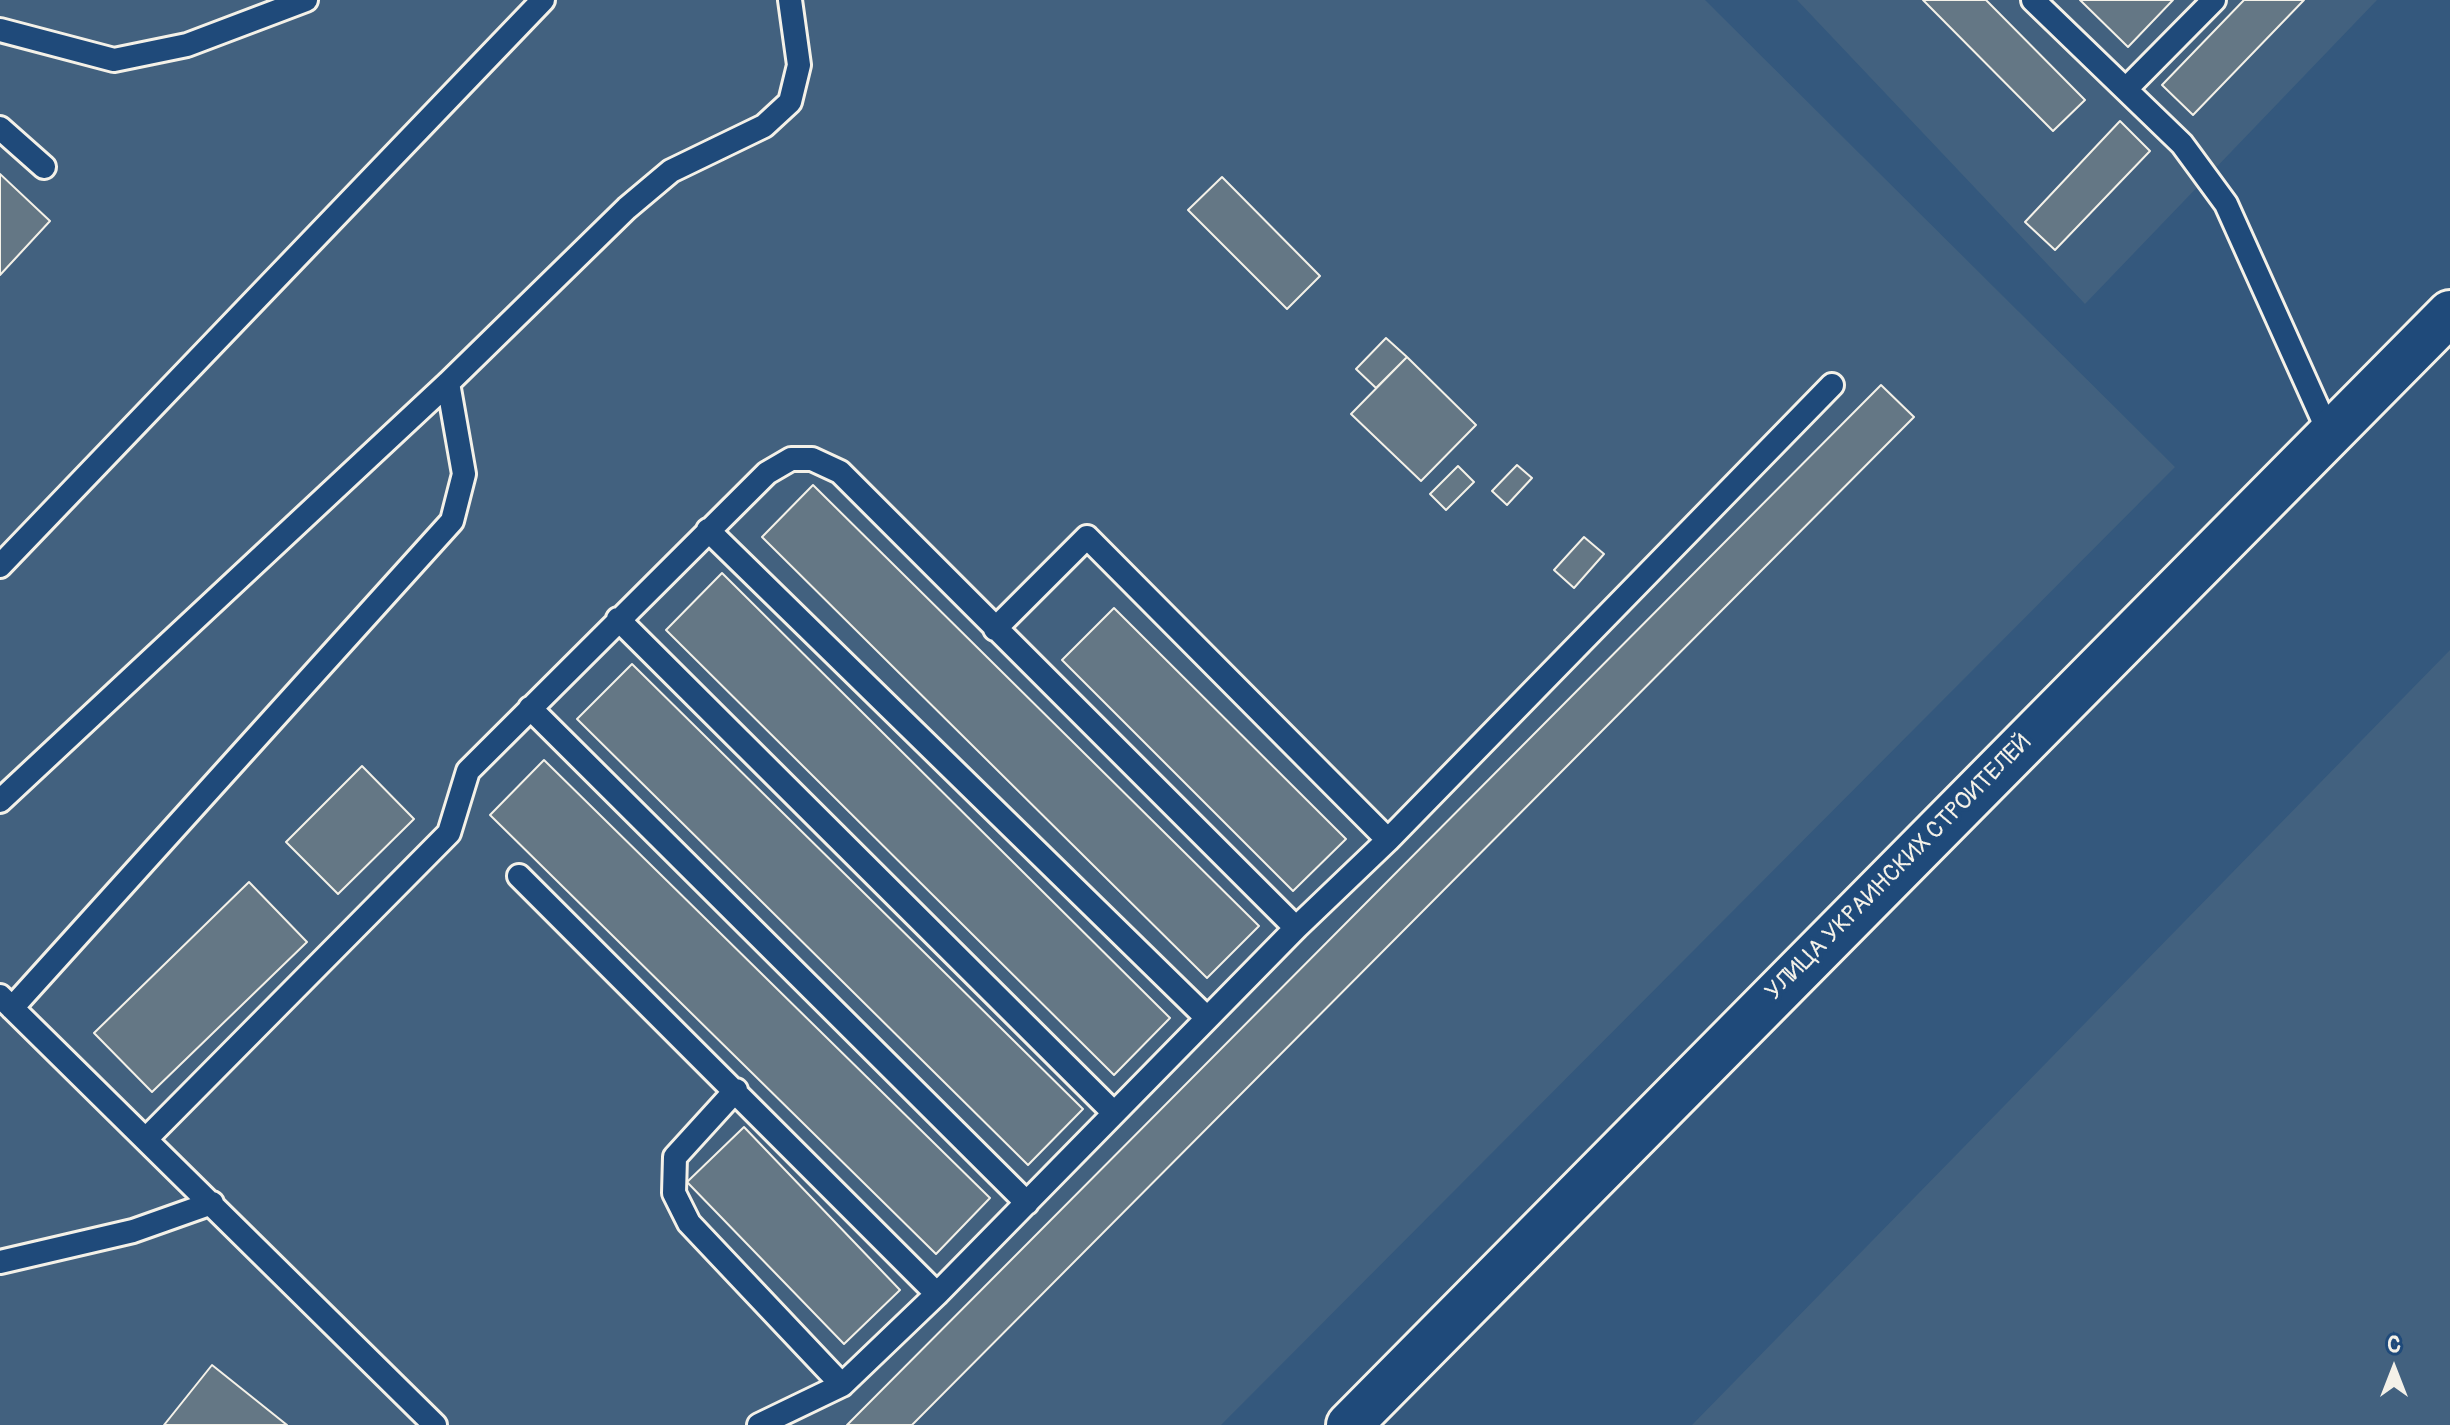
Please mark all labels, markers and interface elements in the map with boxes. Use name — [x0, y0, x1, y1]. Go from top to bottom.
street label: УЛИЦА УКРАИНСКИХ СТРОИТЕЛЕЙ — [1760, 729, 2038, 1007]
north arrow — [2354, 1329, 2434, 1409]
text: С — [2387, 1331, 2401, 1359]

